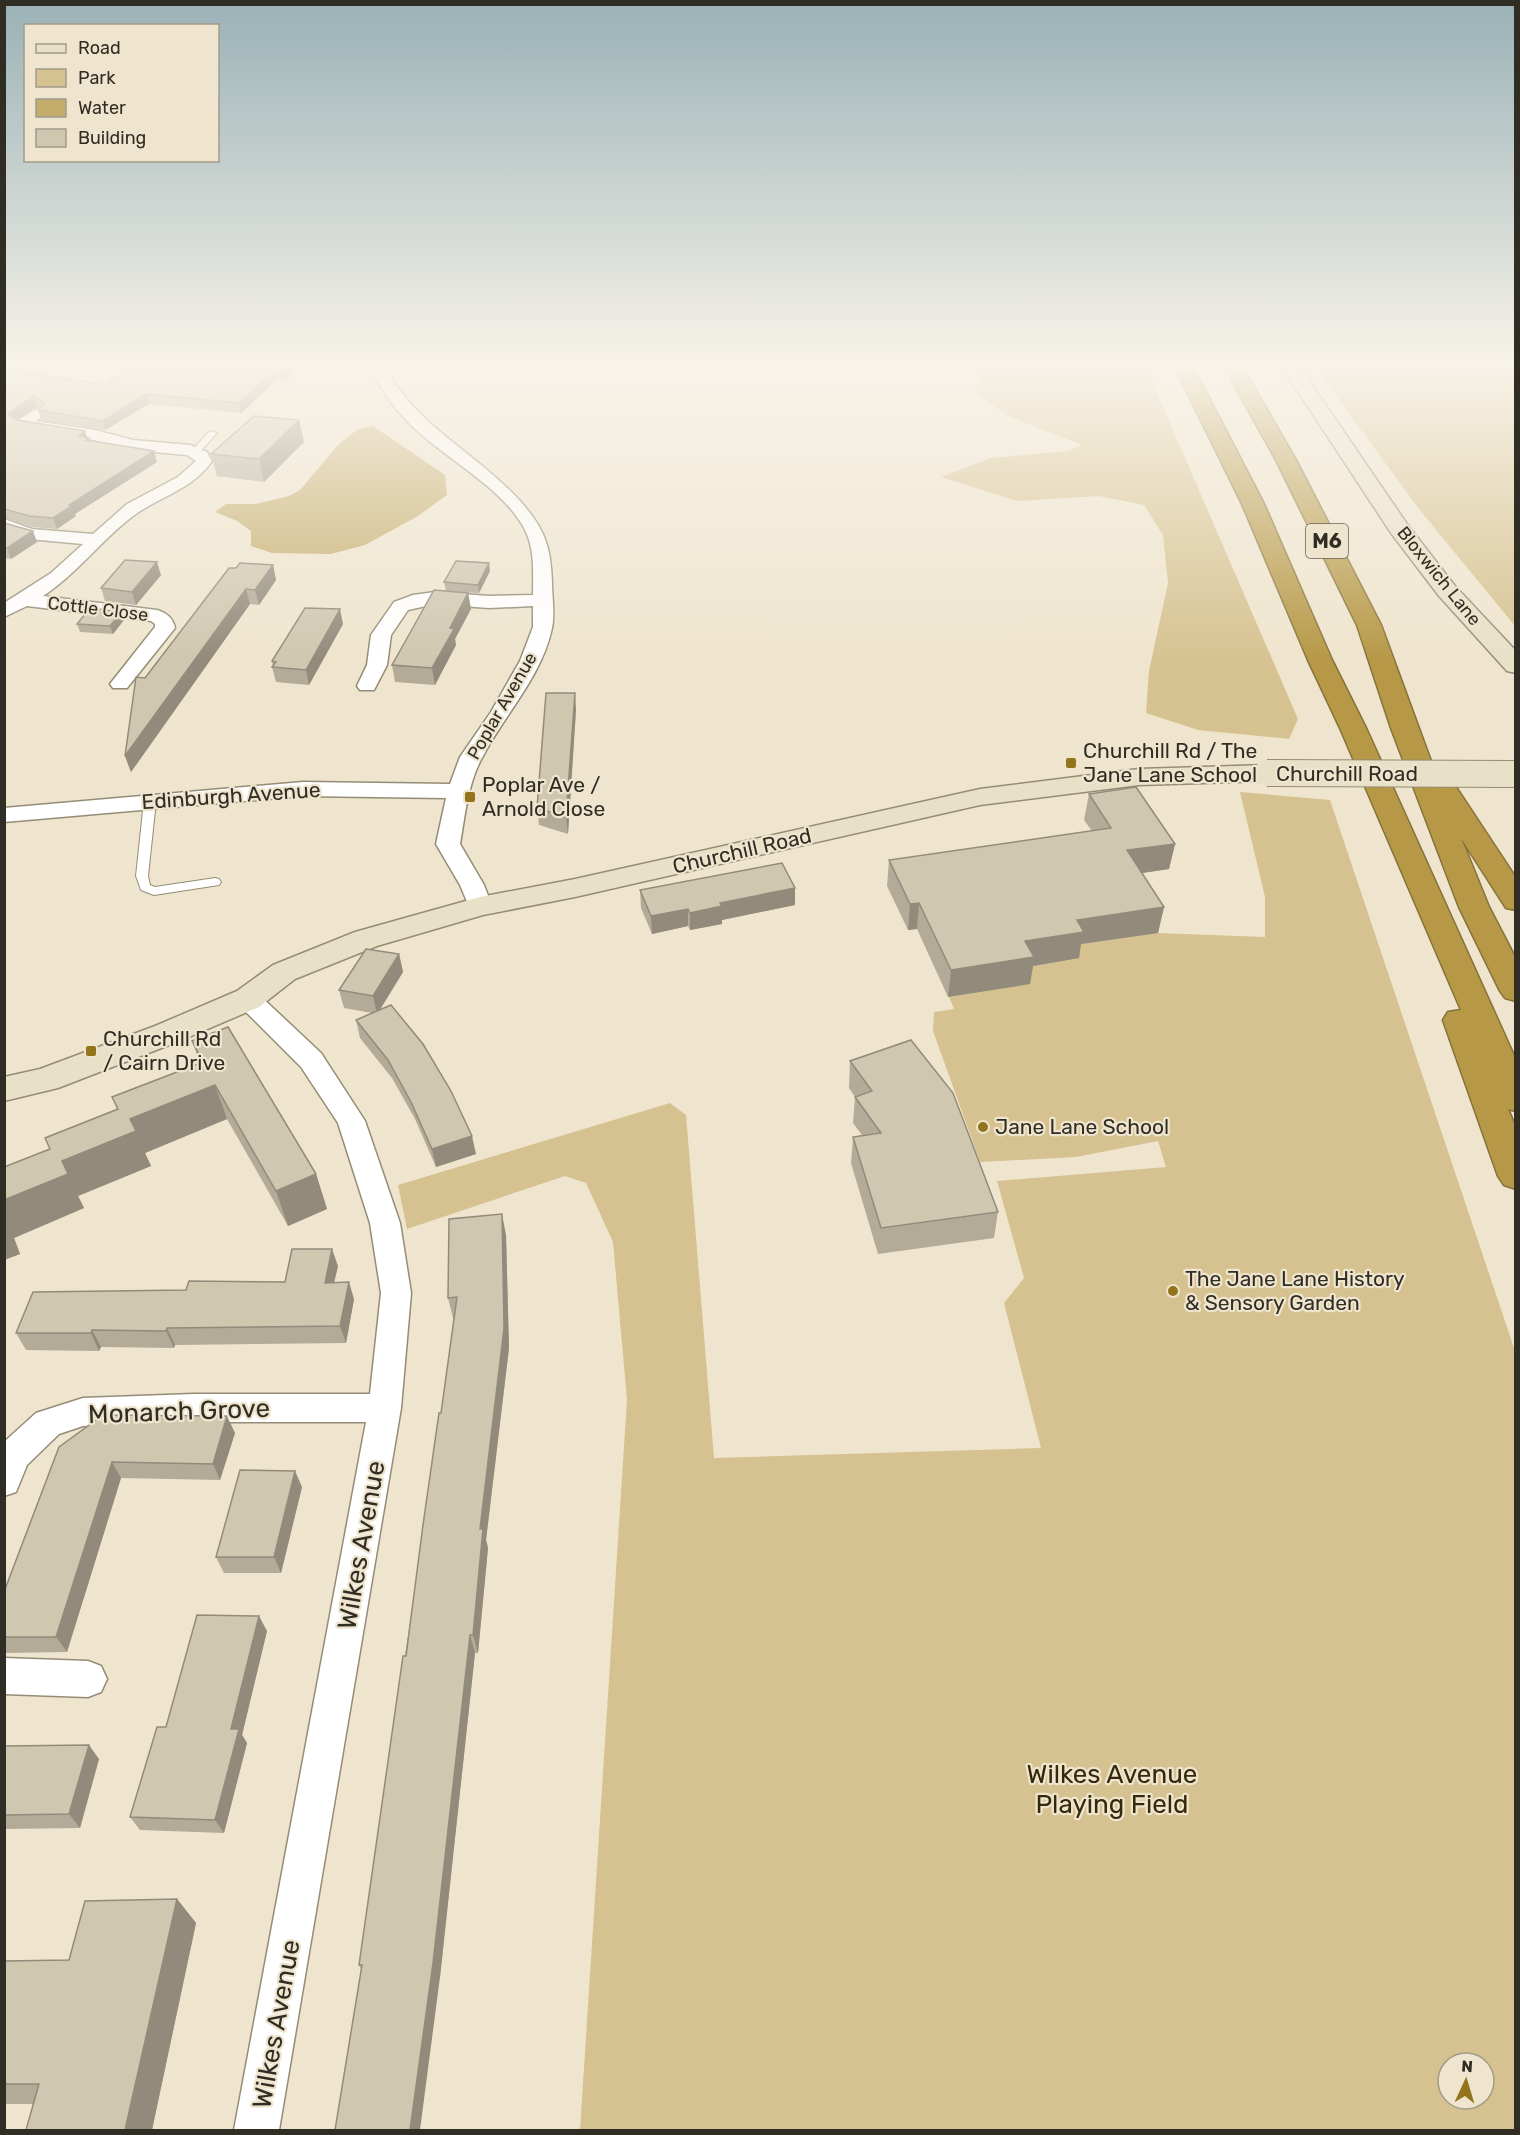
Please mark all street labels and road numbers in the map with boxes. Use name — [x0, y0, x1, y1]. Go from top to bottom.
street label: Bloxwich Lane — [1392, 522, 1486, 630]
road number: M6 — [1306, 524, 1348, 558]
street label: Cottle Close — [46, 592, 150, 626]
street label: Poplar Avenue — [462, 648, 542, 764]
street label: Churchill Road — [1276, 761, 1418, 786]
street label: Edinburgh Avenue — [141, 777, 321, 814]
street label: Churchill Road — [670, 822, 814, 879]
street label: Monarch Grove — [87, 1393, 271, 1430]
street label: Wilkes Avenue — [331, 1458, 392, 1632]
street label: Wilkes Avenue — [246, 1937, 307, 2111]

